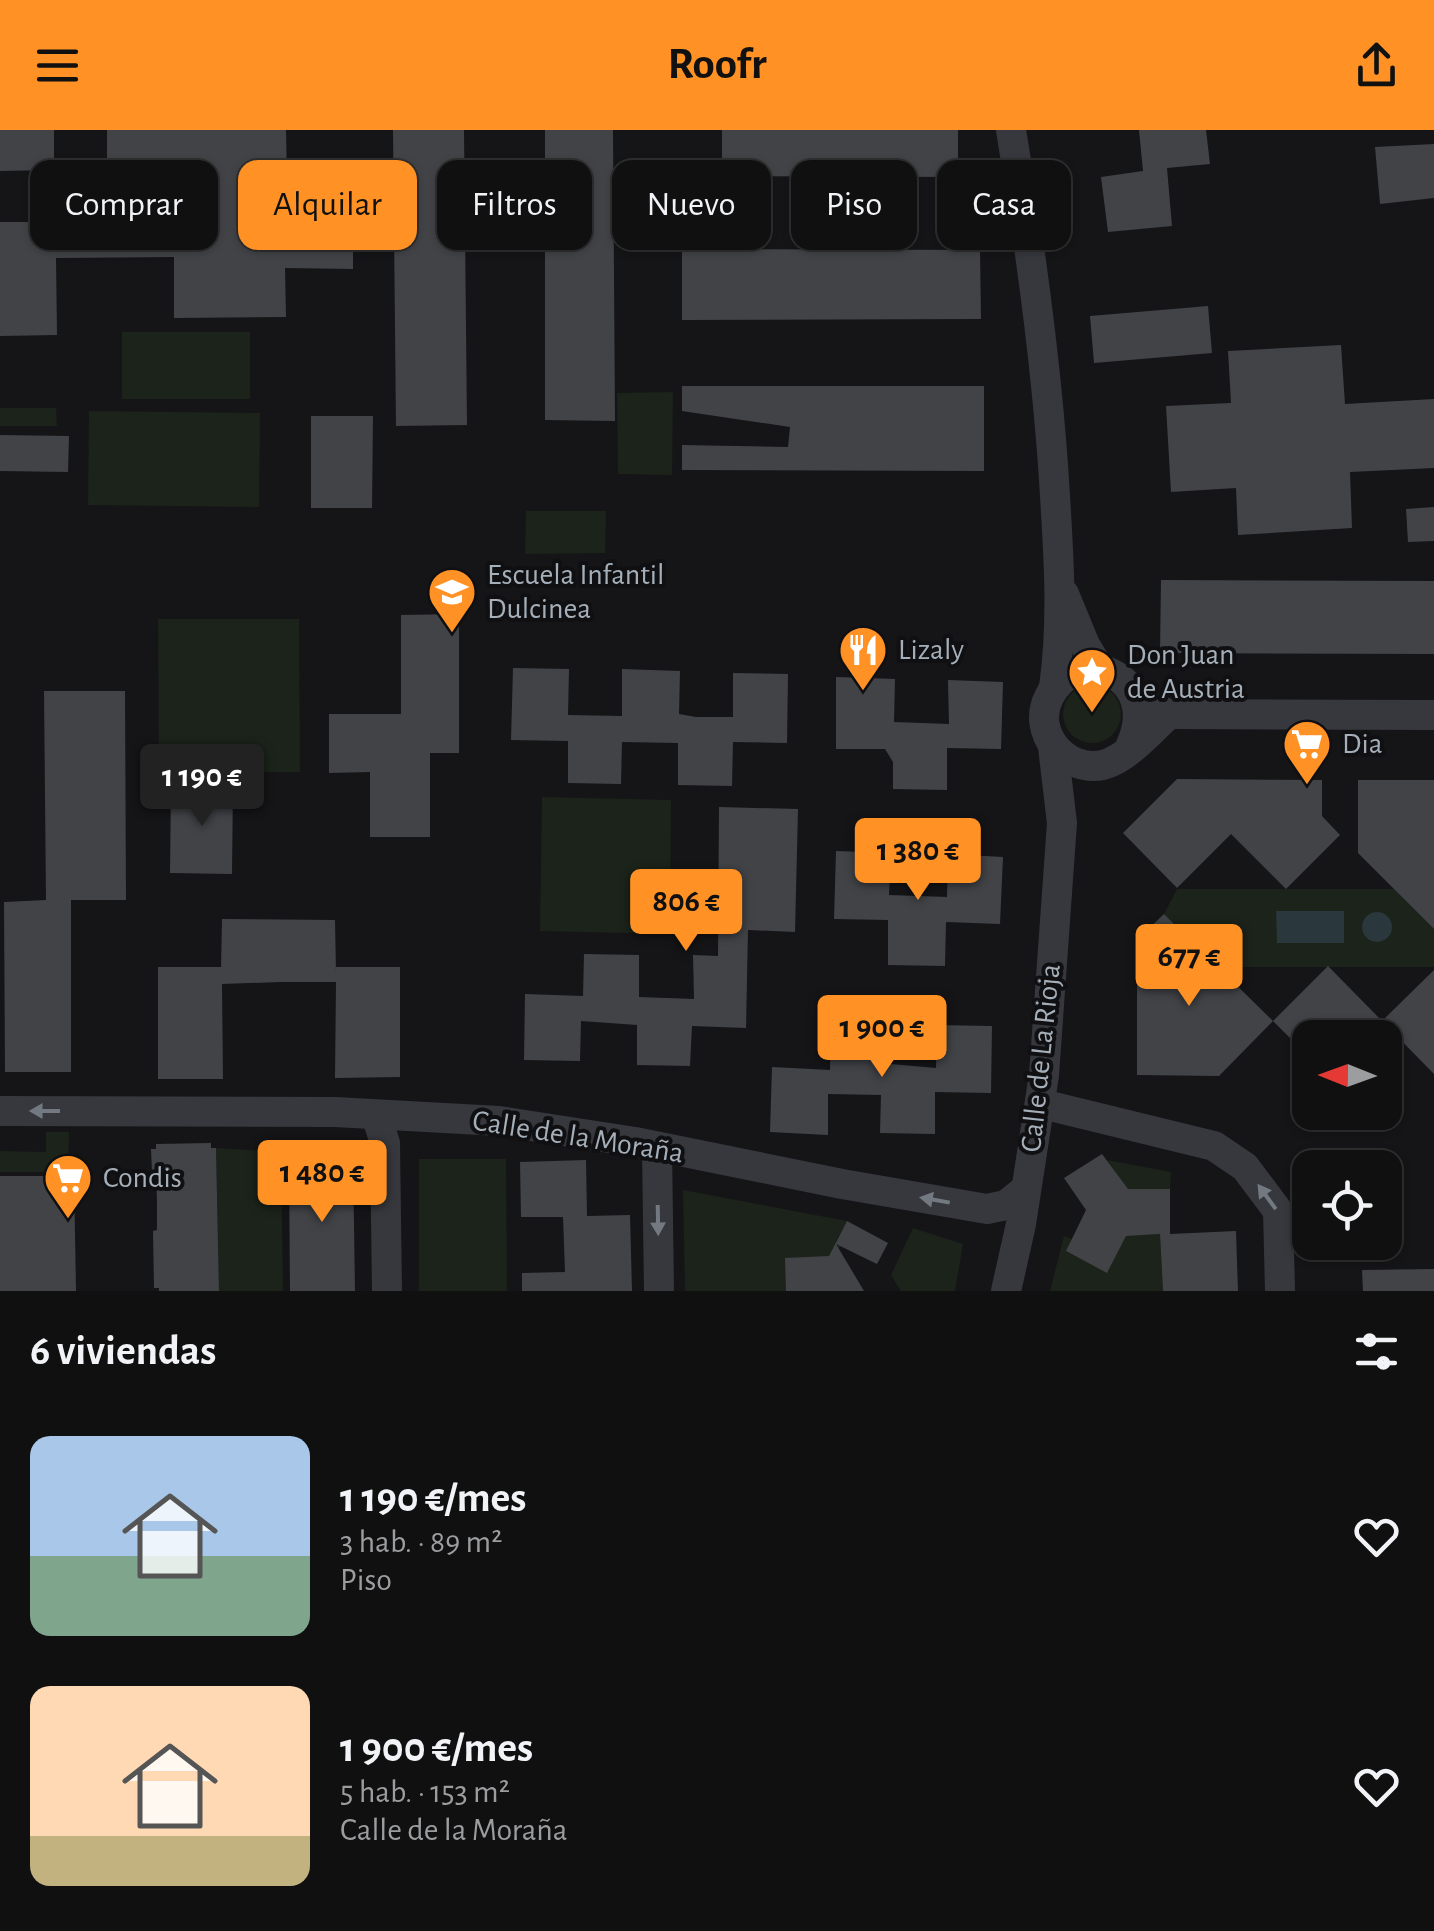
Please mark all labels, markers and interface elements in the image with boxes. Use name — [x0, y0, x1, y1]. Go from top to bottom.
icon: menu — [30, 38, 85, 93]
icon: share — [1349, 38, 1404, 93]
text: Roofr — [667, 42, 767, 87]
chip: Comprar — [30, 160, 218, 250]
chip: Alquilar — [238, 160, 417, 250]
chip: Filtros — [437, 160, 592, 250]
chip: Nuevo — [612, 160, 771, 250]
chip: Piso — [791, 160, 917, 250]
chip: Casa — [937, 160, 1071, 250]
place label: Escuela Infantil Dulcinea — [487, 560, 664, 624]
school or university icon: Escuela Infantil Dulcinea — [426, 566, 478, 634]
restaurant icon: Lizaly — [837, 624, 889, 692]
place label: Lizaly — [898, 635, 964, 665]
place label: Don Juan de Austria — [1127, 640, 1245, 704]
place icon: Don Juan de Austria — [1066, 646, 1118, 714]
supermarket icon: Dia — [1281, 718, 1333, 786]
place label: Dia — [1342, 729, 1383, 759]
pin: 1 190 € — [110, 744, 294, 829]
text: 1 190 € — [162, 760, 242, 792]
pin: 1 380 € — [826, 818, 1010, 903]
text: 1 380 € — [877, 834, 959, 866]
pin: 806 € — [616, 869, 756, 954]
text: 806 € — [652, 885, 720, 917]
pin: 677 € — [1119, 924, 1259, 1009]
text: 677 € — [1158, 940, 1220, 972]
street label: Calle de La Rioja — [1016, 962, 1066, 1154]
pin: 1 900 € — [790, 995, 974, 1080]
text: 1 900 € — [840, 1011, 924, 1043]
north arrow — [1292, 1020, 1402, 1130]
map controls — [1292, 1020, 1402, 1260]
one-way arrow — [29, 1103, 61, 1119]
street label: Calle de la Moraña — [470, 1105, 686, 1169]
pin: 1 480 € — [230, 1140, 414, 1225]
button: locate — [1292, 1150, 1402, 1260]
supermarket icon: Condis — [42, 1152, 94, 1220]
text: 1 480 € — [280, 1156, 364, 1188]
place label: Condis — [103, 1163, 182, 1193]
one-way arrow — [1258, 1184, 1278, 1210]
one-way arrow — [919, 1192, 950, 1207]
one-way arrow — [650, 1204, 666, 1236]
icon: filters — [1349, 1324, 1404, 1379]
text: 6 viviendas — [30, 1330, 216, 1372]
icon: home — [110, 1476, 230, 1596]
text: 1 190 €/mes — [340, 1477, 526, 1519]
icon: heart — [1349, 1509, 1404, 1564]
text: 3 hab. · 89 m² — [340, 1526, 502, 1558]
text: Piso — [340, 1564, 392, 1596]
icon: home — [110, 1726, 230, 1846]
text: 1 900 €/mes — [340, 1727, 533, 1769]
icon: heart — [1349, 1759, 1404, 1814]
text: 5 hab. · 153 m² — [340, 1776, 510, 1808]
text: Calle de la Moraña — [340, 1814, 568, 1846]

